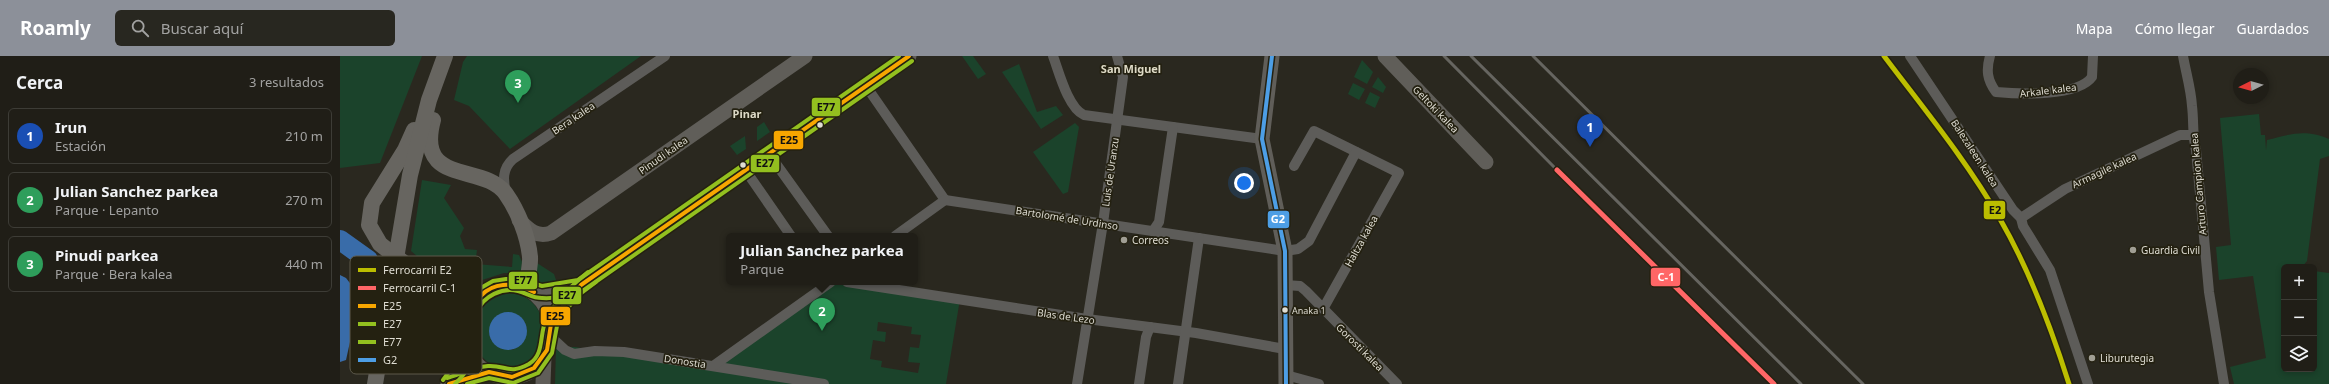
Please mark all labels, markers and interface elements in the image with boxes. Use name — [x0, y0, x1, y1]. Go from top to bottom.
search box — [115, 10, 395, 46]
text: Roamly — [20, 15, 91, 41]
icon: search — [129, 17, 151, 39]
text: Buscar aquí — [161, 18, 243, 38]
text: Mapa — [2076, 19, 2113, 38]
text: Cómo llegar — [2135, 19, 2215, 38]
text: Guardados — [2237, 19, 2309, 38]
district label: San Miguel — [1101, 61, 1161, 76]
north arrow — [2233, 68, 2269, 104]
pin: 3 — [505, 70, 531, 103]
text: Cerca — [16, 71, 63, 94]
text: 3 resultados — [249, 73, 324, 91]
street label: Arkale kalea — [2019, 80, 2077, 100]
street label: Geltoki kalea — [1410, 82, 1462, 136]
line badge: E77 — [811, 97, 841, 117]
street label: Bera kalea — [549, 98, 597, 138]
text: E77 — [817, 99, 835, 114]
district label: Pinar — [733, 106, 761, 121]
pin: 1 — [1577, 114, 1603, 147]
street label: Balezaleen kalea — [1948, 116, 2002, 190]
text: Irun — [55, 117, 87, 137]
unlabelled marker — [815, 120, 825, 130]
text: 1 — [26, 127, 34, 145]
text: 210 m — [285, 127, 323, 145]
line badge: E25 — [773, 130, 804, 150]
text: E25 — [780, 132, 798, 147]
street label: Arturo Campion kalea — [2187, 132, 2209, 236]
street label: Pinudi kalea — [636, 133, 690, 177]
text: Estación — [55, 137, 106, 155]
street label: Luis de Uranzu — [1098, 137, 1122, 207]
street label: Armagile kalea — [2069, 149, 2139, 191]
line badge: E27 — [750, 154, 780, 173]
text: E27 — [756, 155, 774, 170]
unlabelled marker — [738, 160, 748, 170]
your location — [1234, 173, 1254, 193]
text: Julian Sanchez parkea — [55, 181, 218, 201]
text: 2 — [26, 191, 34, 209]
text: 270 m — [285, 191, 323, 209]
line badge: E2 — [1983, 200, 2006, 220]
text: Parque · Lepanto — [55, 201, 159, 219]
text: E2 — [1989, 202, 2001, 217]
street label: Bartolomé de Urdinso — [1015, 203, 1119, 233]
line badge: G2 — [1267, 210, 1290, 229]
text: G2 — [1271, 211, 1285, 226]
street label: Haltza kalea — [1341, 213, 1381, 269]
popup — [726, 233, 918, 285]
place label: Correos — [1132, 233, 1169, 247]
marker: Correos — [1119, 235, 1129, 245]
text: Julian Sanchez parkea — [740, 240, 904, 260]
place label: Guardia Civil — [2141, 243, 2200, 257]
text: Pinudi parkea — [55, 245, 159, 265]
marker: Guardia Civil — [2128, 245, 2138, 255]
text: 3 — [26, 255, 34, 273]
text: 440 m — [285, 255, 323, 273]
legend — [350, 256, 482, 374]
text: Parque — [740, 260, 784, 278]
text: Ferrocarril E2 — [383, 262, 452, 277]
map controls — [2281, 264, 2317, 372]
button: + — [2281, 264, 2317, 300]
text: Parque · Bera kalea — [55, 265, 173, 283]
line badge: C-1 — [1650, 267, 1681, 287]
text: C-1 — [1658, 269, 1674, 284]
line badge: E77 — [508, 271, 538, 290]
text: E77 — [514, 272, 532, 287]
text: Ferrocarril C-1 — [383, 280, 456, 295]
line badge: E27 — [552, 286, 582, 305]
text: E27 — [558, 287, 576, 302]
text: E25 — [383, 298, 402, 313]
pin: 2 — [809, 298, 835, 331]
button: − — [2281, 300, 2317, 336]
place label: Anaka 1 — [1292, 304, 1326, 317]
street label: Blas de Lezo — [1036, 305, 1096, 327]
marker: Anaka 1 — [1280, 305, 1290, 315]
line badge: E25 — [540, 306, 571, 326]
text: E25 — [546, 308, 564, 323]
text: E27 — [383, 316, 402, 331]
street label: Gorosti kalea — [1333, 320, 1387, 374]
text: E77 — [383, 334, 402, 349]
button: layers — [2281, 336, 2317, 372]
street label: Donostia — [663, 351, 707, 371]
place label: Liburutegia — [2100, 351, 2154, 365]
text: G2 — [383, 352, 397, 367]
marker: Liburutegia — [2087, 353, 2097, 363]

